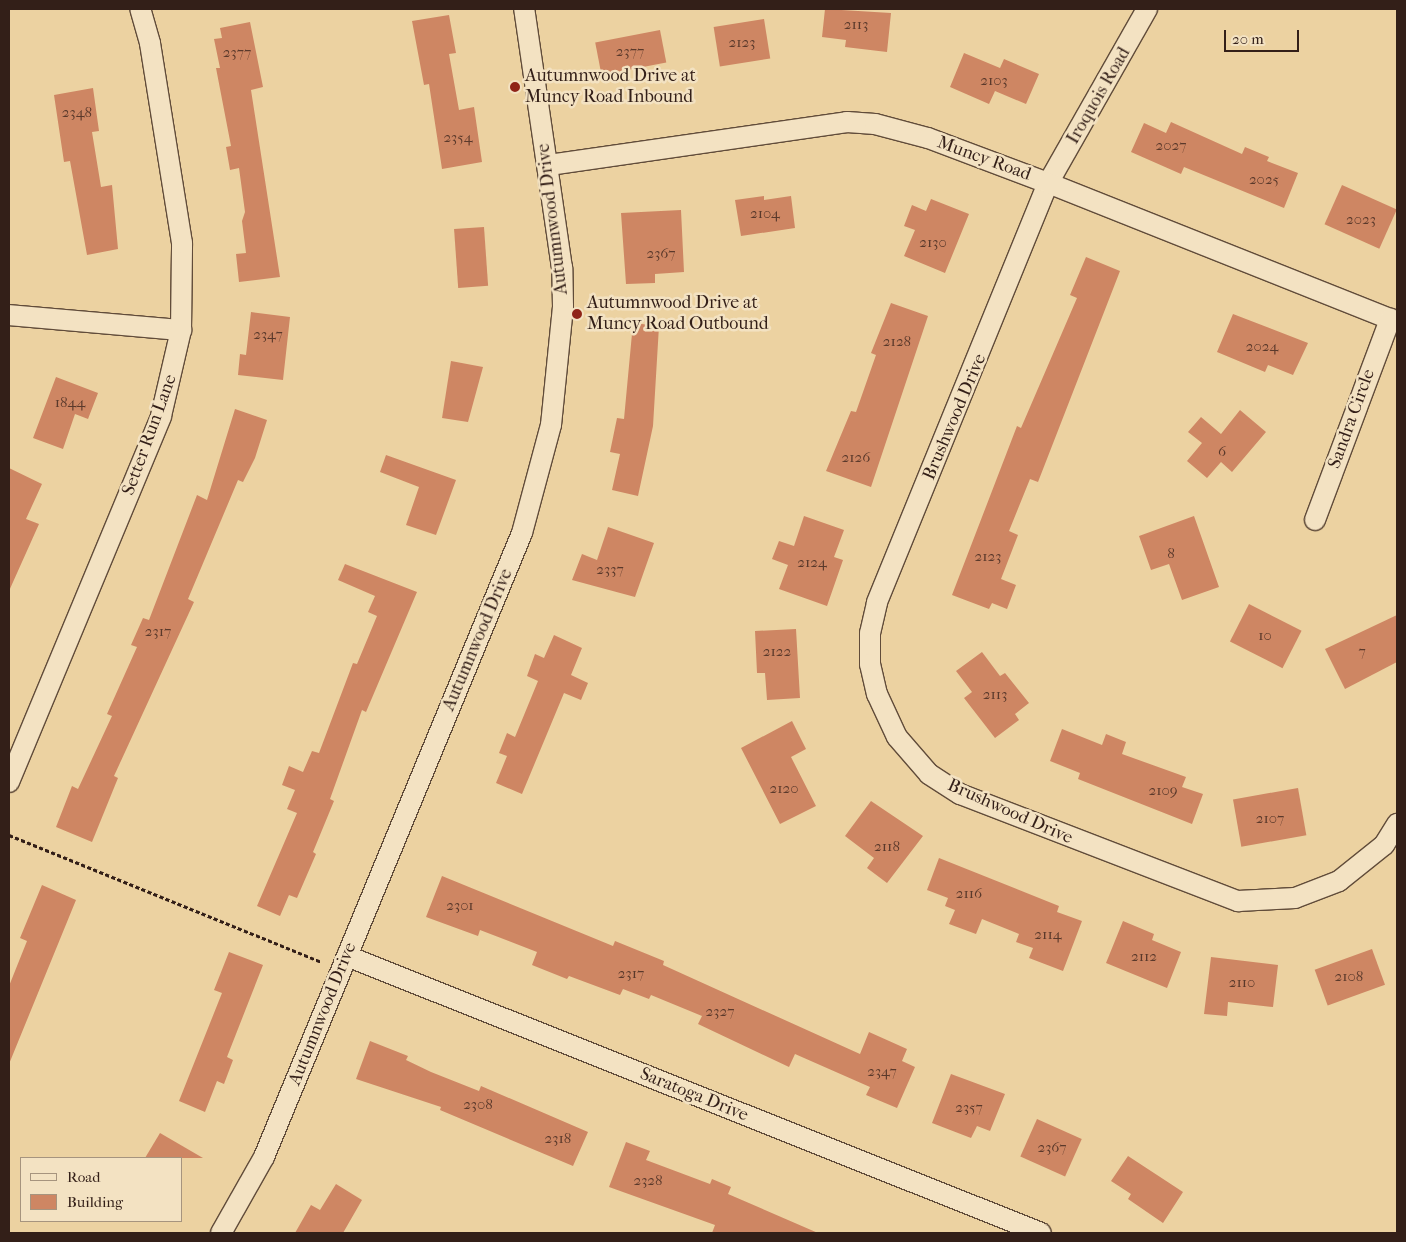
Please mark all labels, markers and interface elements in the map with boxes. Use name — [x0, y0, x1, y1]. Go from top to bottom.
house number: 2113 — [844, 16, 868, 34]
scale bar — [1226, 20, 1301, 52]
text: 20 m — [1232, 30, 1264, 48]
house number: 2123 — [729, 34, 755, 52]
house number: 2377 — [616, 43, 644, 61]
house number: 2377 — [223, 44, 251, 62]
street label: Iroquois Road — [1063, 44, 1135, 148]
place label: Autumnwood Drive at Muncy Road Inbound — [525, 66, 696, 108]
house number: 2103 — [980, 72, 1008, 90]
marker: Autumnwood Drive at Muncy Road Inbound — [509, 81, 521, 93]
house number: 2348 — [62, 104, 92, 122]
house number: 2354 — [443, 129, 473, 147]
street label: Muncy Road — [934, 132, 1034, 186]
house number: 2027 — [1156, 137, 1186, 155]
street label: Autumnwood Drive — [533, 142, 573, 296]
house number: 2025 — [1249, 171, 1279, 189]
house number: 2104 — [750, 205, 780, 223]
house number: 2023 — [1346, 211, 1376, 229]
house number: 2130 — [919, 234, 947, 252]
house number: 2367 — [646, 245, 676, 263]
place label: Autumnwood Drive at Muncy Road Outbound — [587, 293, 769, 336]
marker: Autumnwood Drive at Muncy Road Outbound — [571, 308, 583, 320]
house number: 2347 — [253, 326, 283, 344]
house number: 2128 — [883, 333, 911, 351]
house number: 2024 — [1246, 338, 1278, 356]
street label: Brushwood Drive — [919, 351, 991, 483]
street label: Sandra Circle — [1324, 366, 1380, 472]
street label: Setter Run Lane — [118, 372, 182, 498]
house number: 1844 — [55, 394, 85, 412]
house number: 6 — [1218, 443, 1226, 461]
house number: 2126 — [842, 449, 870, 467]
house number: 8 — [1167, 545, 1175, 563]
house number: 2123 — [975, 548, 1001, 566]
house number: 2124 — [797, 554, 827, 572]
house number: 2337 — [596, 561, 624, 579]
street label: Autumnwood Drive — [438, 566, 518, 714]
house number: 2317 — [145, 623, 171, 641]
house number: 10 — [1258, 627, 1272, 645]
house number: 2122 — [763, 643, 791, 661]
house number: 7 — [1358, 643, 1366, 661]
house number: 2113 — [983, 686, 1007, 704]
street label: Brushwood Drive — [944, 775, 1076, 849]
house number: 2120 — [769, 780, 799, 798]
house number: 2109 — [1148, 782, 1178, 800]
house number: 2107 — [1256, 810, 1284, 828]
house number: 2118 — [874, 838, 900, 856]
house number: 2116 — [956, 885, 982, 903]
house number: 2301 — [446, 897, 474, 915]
house number: 2114 — [1034, 926, 1062, 944]
street label: Autumnwood Drive — [284, 939, 362, 1089]
house number: 2112 — [1131, 948, 1157, 966]
house number: 2317 — [618, 965, 644, 983]
house number: 2108 — [1335, 968, 1363, 986]
house number: 2110 — [1229, 974, 1255, 992]
house number: 2327 — [706, 1003, 734, 1021]
street label: Saratoga Drive — [637, 1063, 751, 1127]
house number: 2347 — [867, 1063, 897, 1081]
house number: 2308 — [463, 1096, 493, 1114]
house number: 2357 — [955, 1099, 983, 1117]
house number: 2318 — [545, 1130, 571, 1148]
house number: 2367 — [1037, 1139, 1067, 1157]
legend — [20, 1157, 182, 1222]
text: Road — [67, 1168, 100, 1186]
house number: 2328 — [633, 1172, 663, 1190]
text: Building — [67, 1193, 123, 1211]

